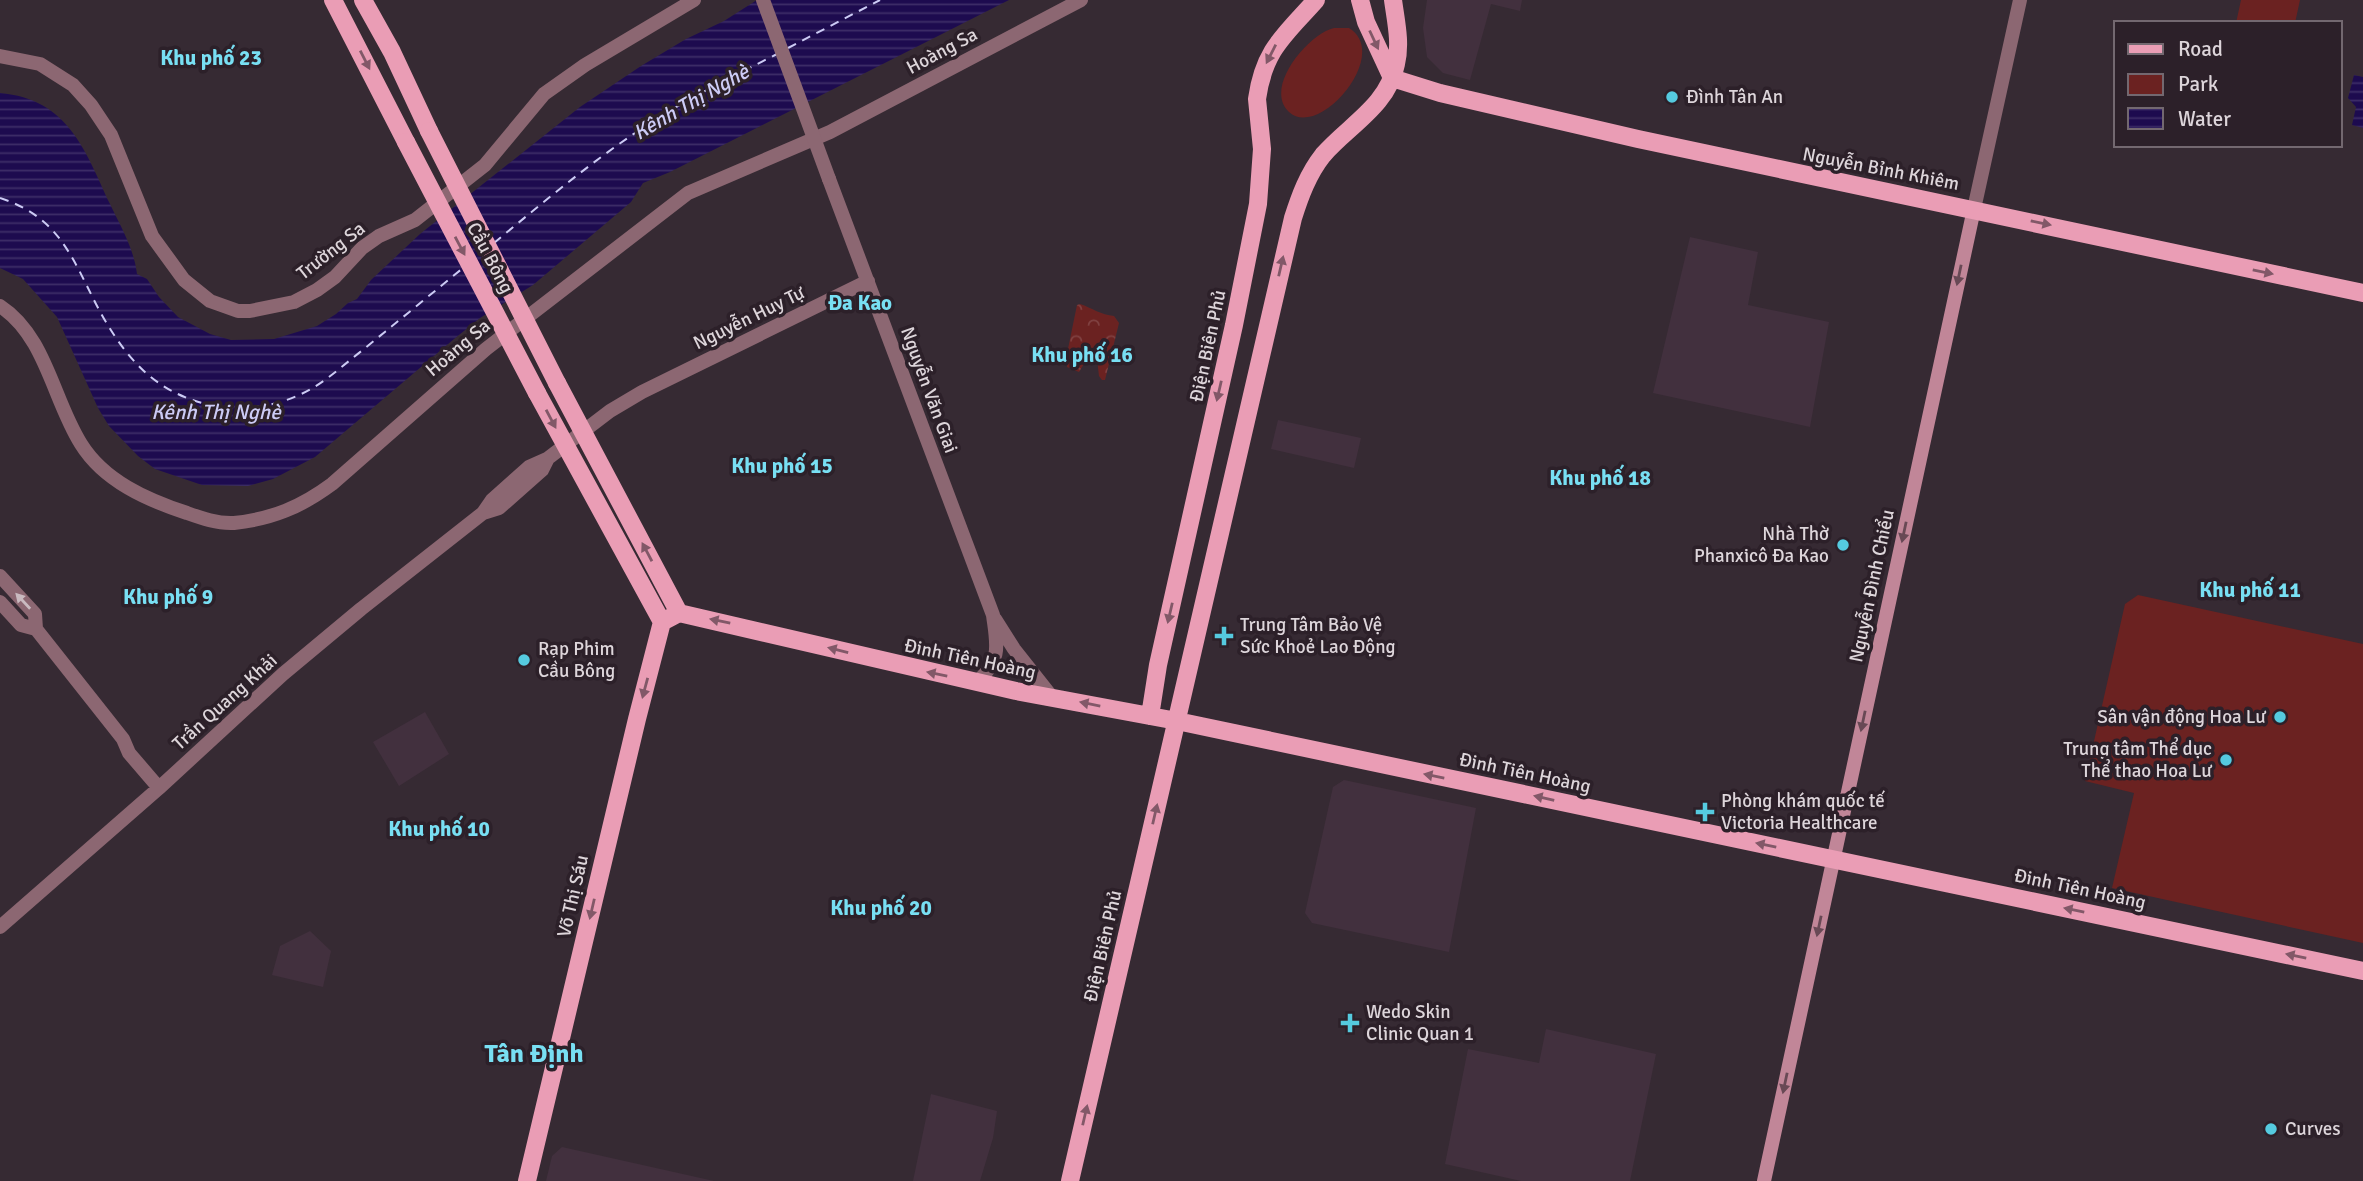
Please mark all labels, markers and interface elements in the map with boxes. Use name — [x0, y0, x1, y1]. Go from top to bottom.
legend — [2114, 21, 2342, 147]
street label: Hoàng Sa — [902, 22, 982, 80]
one-way arrow — [1368, 30, 1380, 50]
text: Road — [2178, 36, 2223, 62]
district label: Khu phố 23 — [160, 44, 262, 71]
one-way arrow — [1266, 44, 1277, 64]
one-way arrow — [358, 51, 370, 71]
water label: Kênh Thị Nghè — [628, 58, 755, 146]
text: Park — [2178, 71, 2219, 97]
place label: Đình Tân An — [1686, 85, 1783, 109]
marker: Đình Tân An — [1664, 89, 1680, 105]
text: Water — [2178, 106, 2231, 132]
street label: Nguyễn Bỉnh Khiêm — [1801, 142, 1961, 196]
street label: Trường Sa — [292, 217, 370, 285]
street label: Cầu Bông — [461, 218, 519, 298]
one-way arrow — [2030, 218, 2052, 229]
one-way arrow — [454, 236, 466, 256]
one-way arrow — [1276, 255, 1287, 277]
one-way arrow — [1954, 264, 1965, 286]
one-way arrow — [2252, 266, 2274, 277]
street label: Nguyễn Huy Tự — [689, 281, 809, 355]
street label: Ðiện Biên Phủ — [1184, 288, 1232, 404]
district label: Đa Kao — [828, 290, 892, 316]
street label: Hoàng Sa — [421, 314, 495, 382]
street label: Nguyễn Văn Giai — [895, 324, 963, 456]
district label: Khu phố 16 — [1031, 341, 1133, 368]
one-way arrow — [1214, 380, 1225, 402]
water label: Kênh Thị Nghè — [151, 399, 282, 425]
one-way arrow — [544, 409, 556, 429]
district label: Khu phố 15 — [731, 452, 833, 479]
district label: Khu phố 18 — [1549, 464, 1651, 491]
street label: Nguyễn Đình Chiểu — [1843, 507, 1900, 665]
one-way arrow — [1898, 521, 1909, 543]
place label: Nhà Thờ Phanxicô Đa Kao — [1694, 522, 1829, 568]
marker: Nhà Thờ Phanxicô Đa Kao — [1835, 537, 1851, 553]
one-way arrow — [641, 543, 653, 562]
district label: Khu phố 11 — [2199, 576, 2301, 603]
district label: Khu phố 9 — [123, 583, 213, 610]
one-way arrow — [15, 593, 31, 610]
one-way arrow — [1164, 602, 1175, 624]
place label: Trung Tâm Bảo Vệ Sức Khoẻ Lao Động — [1240, 613, 1396, 659]
one-way arrow — [708, 616, 730, 627]
marker: Trung Tâm Bảo Vệ Sức Khoẻ Lao Động — [1214, 626, 1234, 646]
street label: Đinh Tiên Hoàng — [902, 633, 1038, 685]
place label: Rạp Phim Cầu Bông — [538, 637, 615, 683]
one-way arrow — [827, 644, 849, 655]
street label: Trần Quang Khải — [168, 649, 282, 755]
marker: Rạp Phim Cầu Bông — [516, 652, 532, 668]
one-way arrow — [926, 668, 948, 679]
one-way arrow — [639, 677, 650, 699]
one-way arrow — [1079, 698, 1101, 709]
place label: Sân vận động Hoa Lư — [2097, 705, 2266, 729]
marker: Sân vận động Hoa Lư — [2272, 709, 2288, 725]
one-way arrow — [1857, 710, 1868, 732]
place label: Trung tâm Thể dục Thể thao Hoa Lư — [2063, 736, 2212, 783]
street label: Đinh Tiên Hoàng — [1457, 747, 1593, 799]
marker: Trung tâm Thể dục Thể thao Hoa Lư — [2218, 752, 2234, 768]
one-way arrow — [1423, 770, 1445, 781]
place label: Phòng khám quốc tế Victoria Healthcare — [1721, 789, 1885, 835]
one-way arrow — [1533, 793, 1555, 804]
marker: Phòng khám quốc tế Victoria Healthcare — [1695, 802, 1715, 822]
one-way arrow — [1149, 803, 1160, 825]
district label: Khu phố 10 — [388, 815, 490, 842]
one-way arrow — [1755, 840, 1777, 851]
street label: Võ Thị Sáu — [552, 852, 594, 940]
street label: Đinh Tiên Hoàng — [2012, 863, 2148, 915]
street label: Điện Biên Phủ — [1078, 888, 1128, 1004]
district label: Khu phố 20 — [830, 894, 932, 921]
one-way arrow — [586, 898, 597, 920]
one-way arrow — [2063, 904, 2085, 915]
one-way arrow — [1813, 915, 1824, 937]
one-way arrow — [2285, 951, 2307, 962]
place label: Wedo Skin Clinic Quan 1 — [1366, 1000, 1474, 1046]
marker: Wedo Skin Clinic Quan 1 — [1340, 1013, 1360, 1033]
district label: Tân Định — [484, 1038, 584, 1070]
one-way arrow — [1779, 1072, 1790, 1094]
one-way arrow — [1080, 1103, 1091, 1125]
place label: Curves — [2285, 1117, 2341, 1141]
marker: Curves — [2263, 1121, 2279, 1137]

